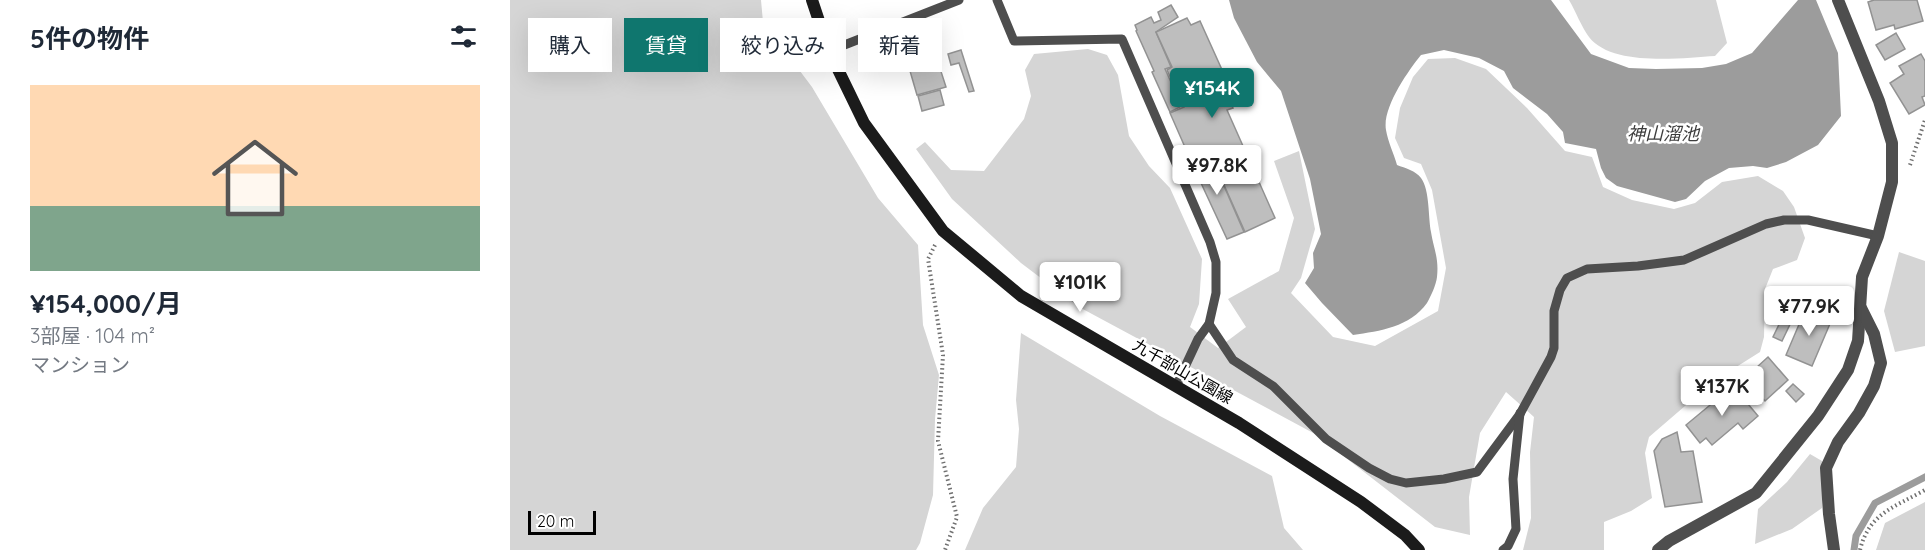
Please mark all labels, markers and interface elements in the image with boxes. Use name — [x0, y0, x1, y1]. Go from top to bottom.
chip: 購入 — [528, 18, 612, 72]
chip: 賃貸 — [624, 18, 708, 72]
chip: 絞り込み — [720, 18, 846, 72]
chip: 新着 — [858, 18, 942, 72]
icon: filters — [447, 20, 480, 53]
text: 5件の物件 — [30, 22, 149, 55]
pin: ¥154K — [1170, 68, 1254, 119]
text: ¥154K — [1184, 75, 1240, 100]
water label: 神山溜池 — [1627, 122, 1701, 145]
icon: home — [201, 124, 309, 232]
pin: ¥97.8K — [1168, 145, 1266, 196]
text: ¥97.8K — [1186, 152, 1248, 177]
pin: ¥101K — [1038, 262, 1122, 313]
text: ¥101K — [1054, 269, 1106, 294]
pin: ¥77.9K — [1760, 286, 1858, 337]
text: ¥154,000/月 — [30, 287, 182, 320]
text: ¥77.9K — [1778, 293, 1840, 318]
text: 3部屋 · 104 m² — [30, 323, 155, 348]
street label: 九千部山公園線 — [1129, 334, 1237, 408]
text: マンション — [30, 352, 130, 377]
pin: ¥137K — [1680, 366, 1764, 417]
text: ¥137K — [1695, 373, 1749, 398]
scale bar — [528, 508, 596, 536]
text: 20 m — [537, 511, 574, 531]

